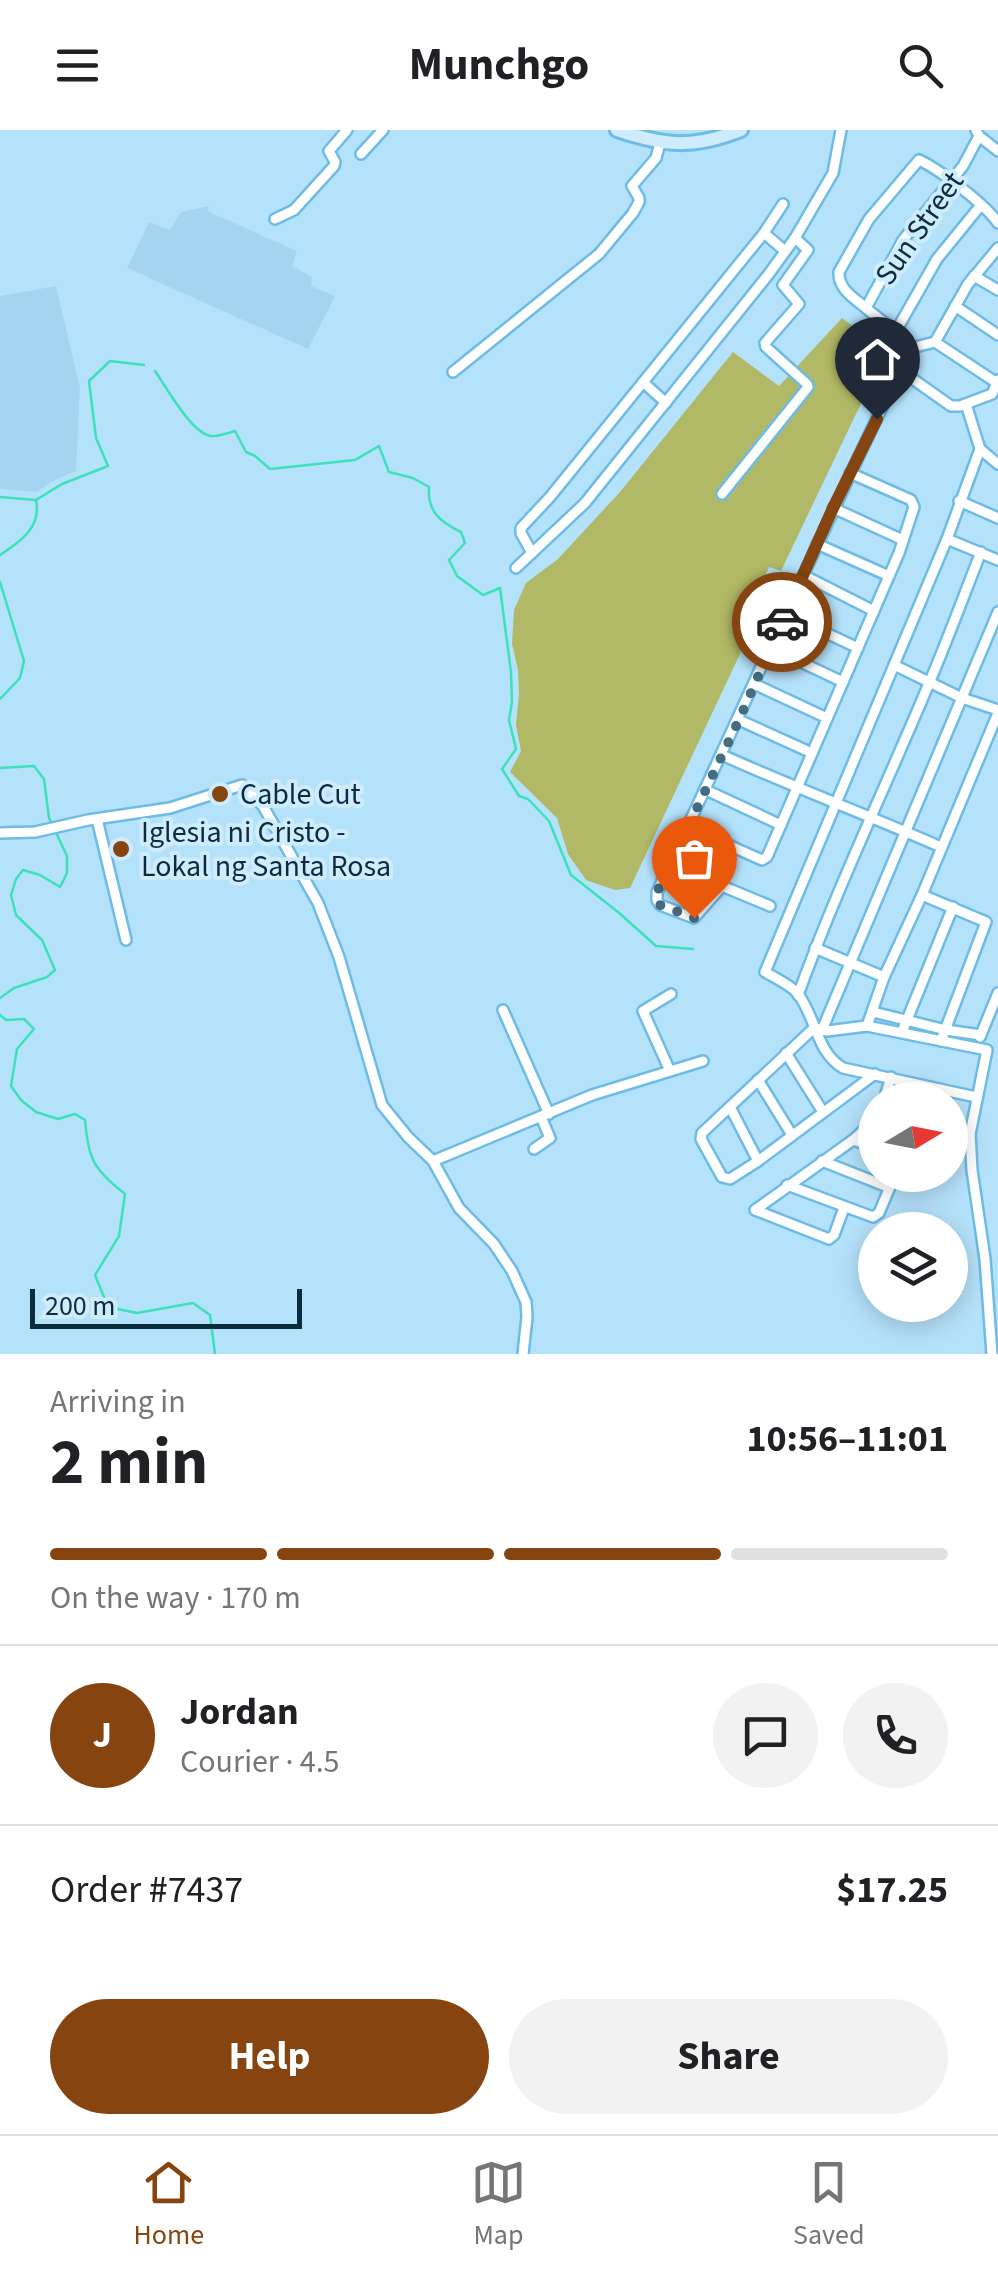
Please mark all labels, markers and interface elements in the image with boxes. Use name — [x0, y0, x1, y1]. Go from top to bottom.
text: Munchgo — [409, 33, 589, 97]
icon: menu — [50, 38, 105, 93]
icon: search — [893, 38, 948, 93]
street label: Sun Street — [865, 163, 974, 294]
pin — [835, 317, 920, 420]
icon: home — [850, 332, 905, 387]
courier — [732, 572, 832, 672]
icon: car — [755, 595, 810, 650]
place label: Cable Cut — [240, 773, 361, 816]
marker: Cable Cut — [209, 783, 231, 805]
place label: Iglesia ni Cristo - Lokal ng Santa Rosa — [141, 811, 391, 888]
pin — [652, 816, 737, 919]
icon: bag — [667, 831, 722, 886]
marker: Iglesia ni Cristo - Lokal ng Santa Rosa — [110, 838, 132, 860]
north arrow — [858, 1082, 968, 1192]
map controls — [858, 1082, 968, 1322]
button: layers — [858, 1212, 968, 1322]
scale bar — [30, 1284, 302, 1328]
text: 200 m — [45, 1286, 116, 1326]
text: Arriving in — [50, 1379, 186, 1425]
text: 10:56–11:01 — [746, 1412, 948, 1466]
text: 2 min — [50, 1416, 208, 1509]
text: On the way · 170 m — [50, 1575, 301, 1621]
button: chat — [713, 1683, 818, 1788]
button: phone — [843, 1683, 948, 1788]
text: Jordan — [180, 1685, 299, 1739]
text: J — [93, 1708, 112, 1762]
text: Courier · 4.5 — [180, 1739, 340, 1785]
text: Order #7437 — [50, 1863, 243, 1917]
text: $17.25 — [836, 1863, 948, 1917]
button: Help — [50, 1999, 489, 2114]
button: Share — [509, 1999, 948, 2114]
tab: Home — [133, 2155, 204, 2255]
tab: Map — [471, 2155, 526, 2255]
tab: Saved — [793, 2155, 864, 2255]

